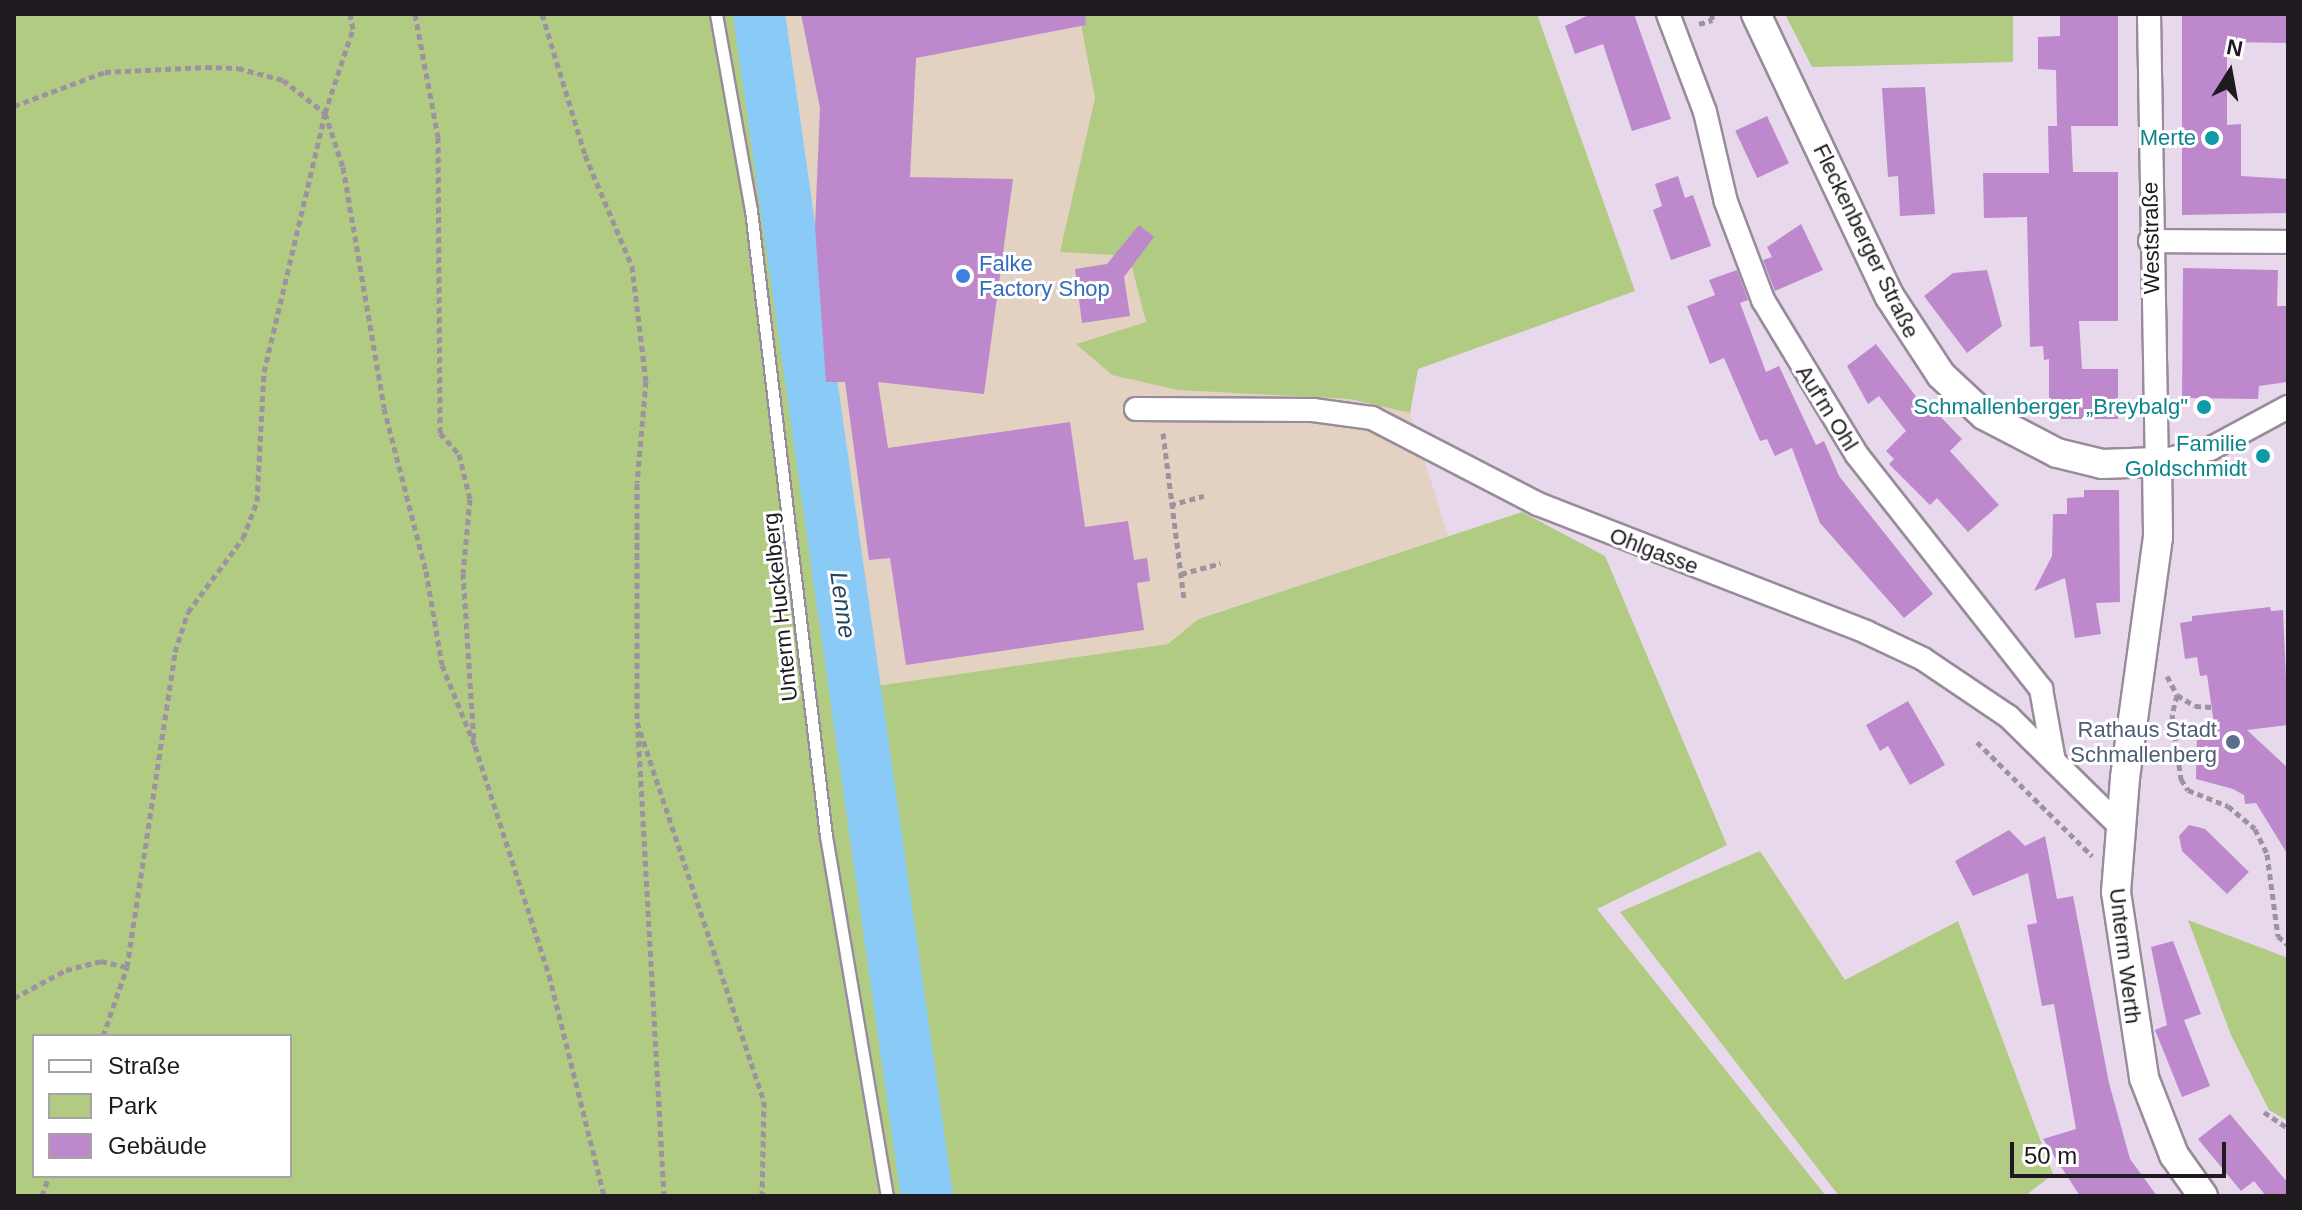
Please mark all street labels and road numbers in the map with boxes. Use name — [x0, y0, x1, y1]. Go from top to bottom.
street label: Fleckenberger Straße — [1808, 140, 1924, 342]
street label: Weststraße — [2137, 182, 2165, 294]
street label: Auf'm Ohl — [1790, 360, 1864, 456]
street label: Unterm Huckelberg — [757, 511, 803, 703]
street label: Ohlgasse — [1606, 522, 1702, 580]
street label: Unterm Werth — [2104, 887, 2146, 1025]

